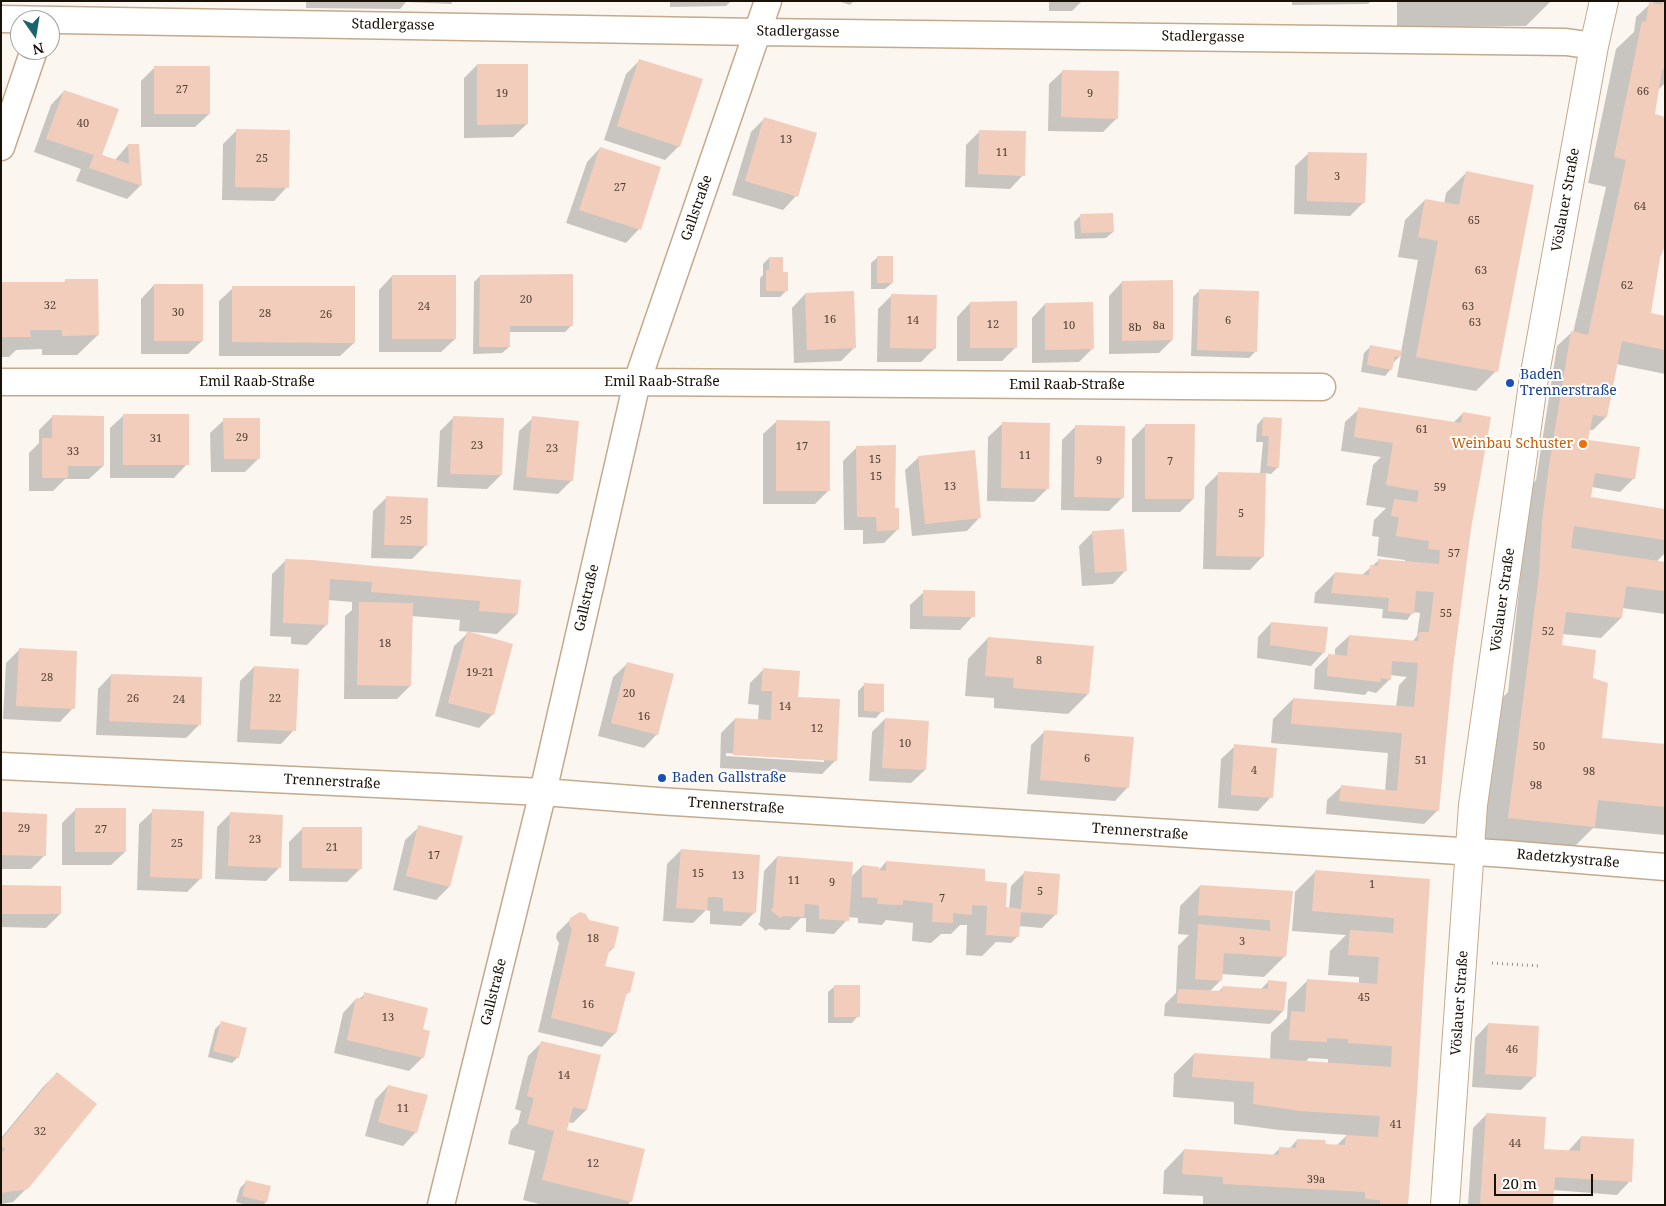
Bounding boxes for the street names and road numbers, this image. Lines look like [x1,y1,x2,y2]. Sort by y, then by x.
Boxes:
street label: Stadlergasse [351,16,435,34]
street label: Stadlergasse [756,23,840,41]
street label: Stadlergasse [1161,28,1245,46]
street label: Vöslauer Straße [1549,147,1583,253]
street label: Gallstraße [678,173,716,243]
street label: Emil Raab-Straße [199,374,315,390]
street label: Emil Raab-Straße [604,374,720,390]
street label: Emil Raab-Straße [1009,377,1125,393]
street label: Vöslauer Straße [1487,547,1519,653]
street label: Gallstraße [571,563,603,633]
street label: Trennerstraße [283,771,381,793]
street label: Trennerstraße [687,794,785,818]
street label: Trennerstraße [1091,820,1189,844]
street label: Radetzkystraße [1516,846,1620,872]
street label: Vöslauer Straße [1448,950,1472,1056]
street label: Gallstraße [478,957,510,1027]

